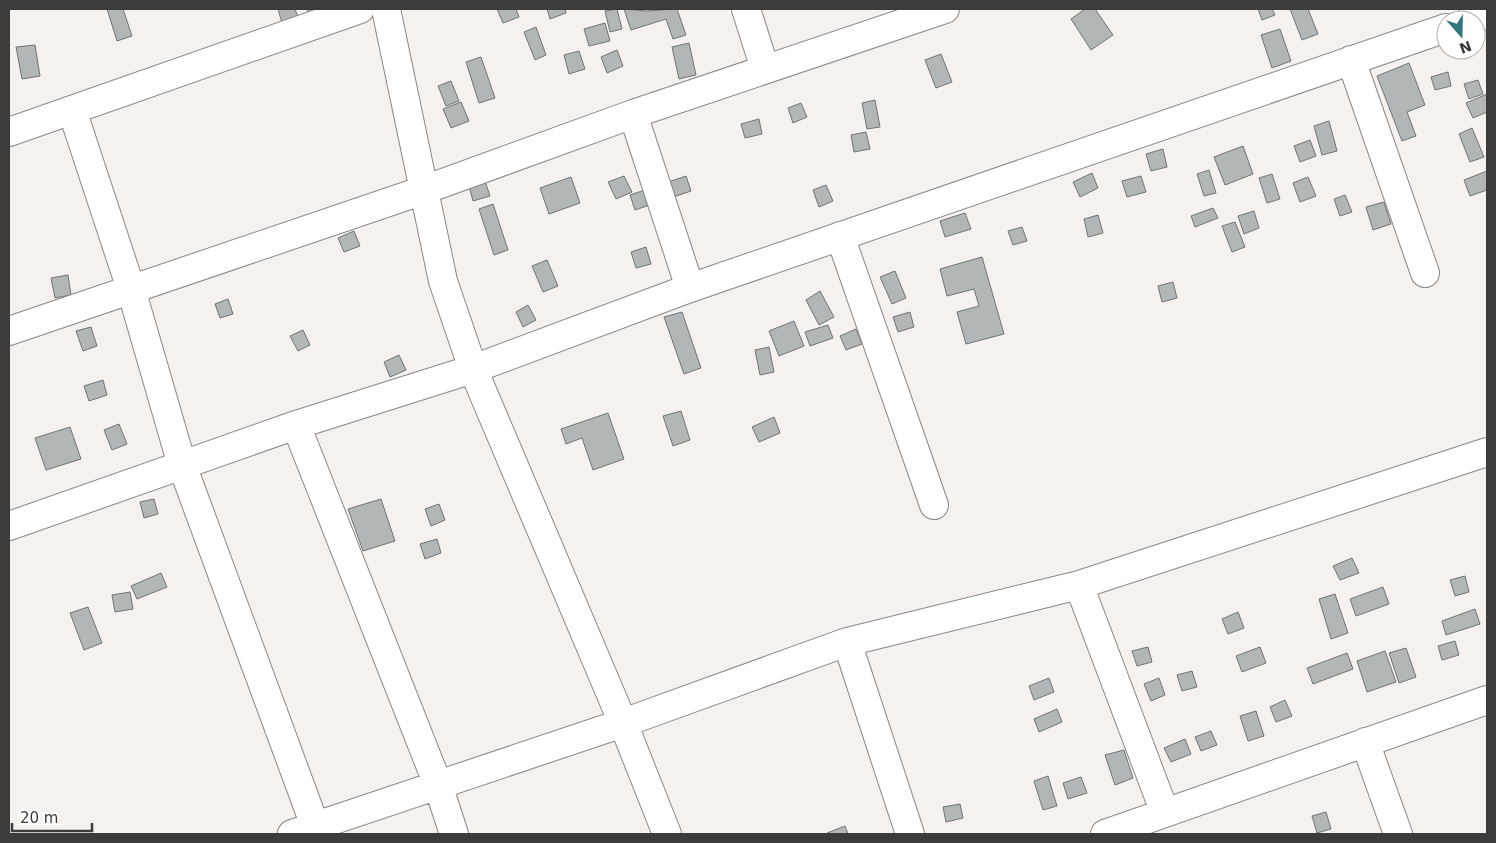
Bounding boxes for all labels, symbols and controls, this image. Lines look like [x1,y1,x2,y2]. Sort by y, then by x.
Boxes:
north arrow [1436,10,1486,60]
text: N [1457,38,1474,57]
scale bar [12,800,92,832]
text: 20 m [20,809,58,827]

